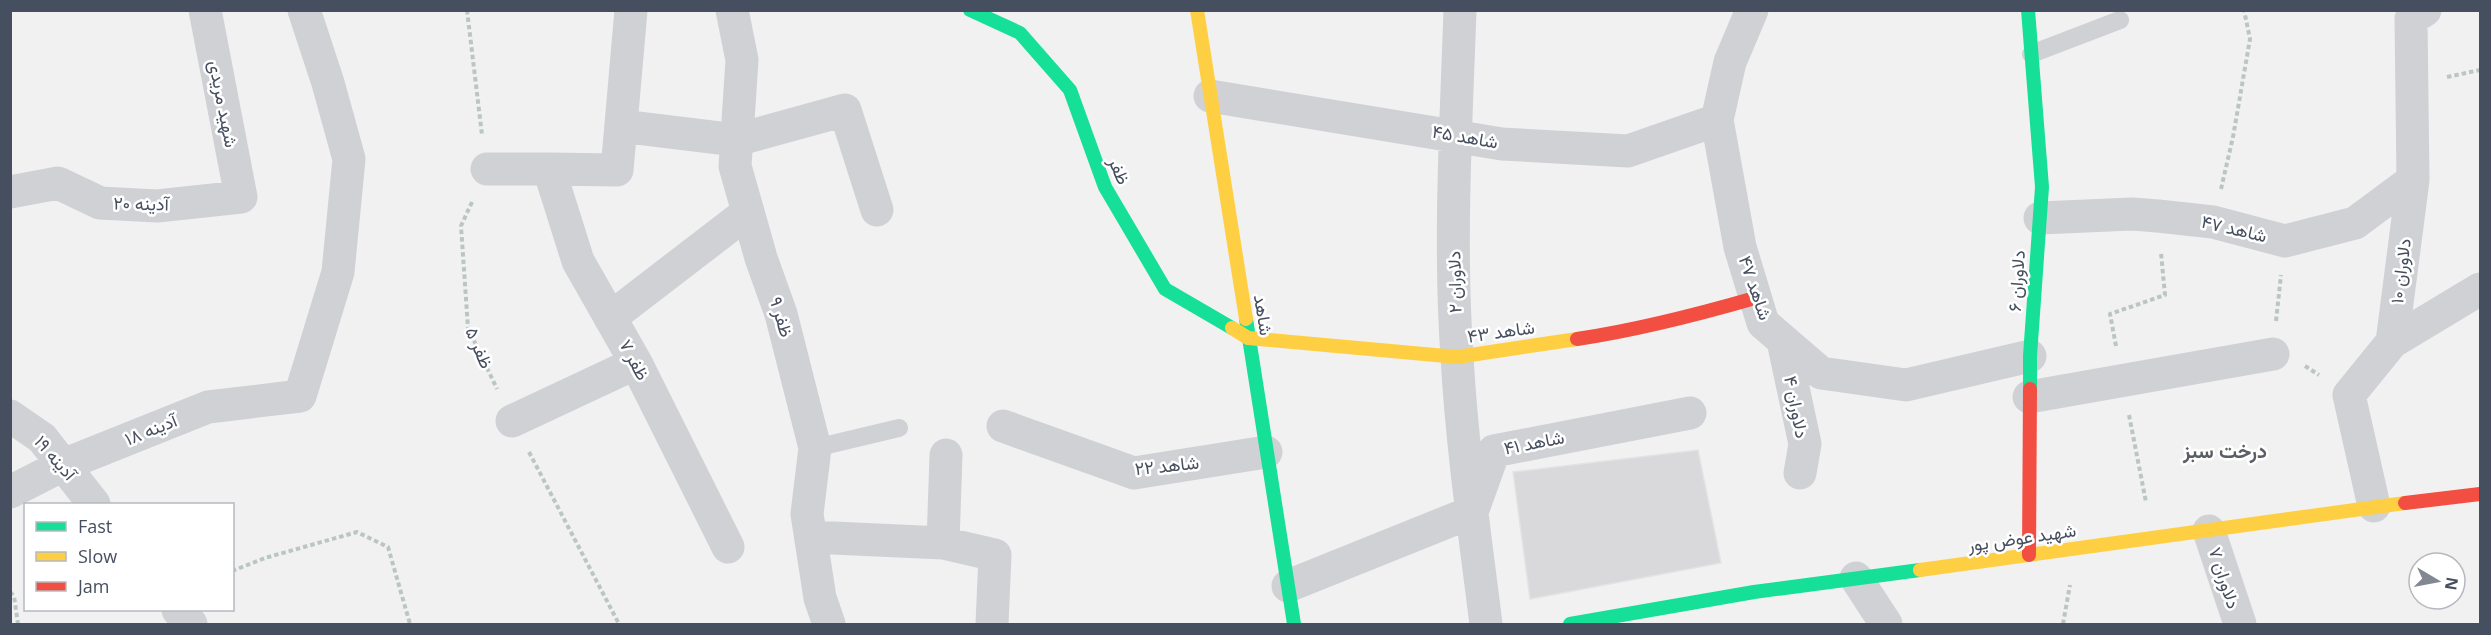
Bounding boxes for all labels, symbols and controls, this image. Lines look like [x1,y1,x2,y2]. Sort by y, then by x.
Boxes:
street label: شهید مریدی [204,58,244,149]
street label: شاهد ۴۵ [1430,118,1500,154]
street label: ظفر [1103,152,1136,188]
street label: آدینه ۲۰ [113,191,171,216]
street label: شاهد ۴۷ [2199,209,2269,247]
street label: دلاوران ۱۰ [2384,237,2416,305]
street label: دلاوران ۶ [2002,249,2030,312]
street label: دلاوران ۲ [1441,251,1467,313]
street label: شاهد ۴۷ [1734,252,1778,323]
street label: شاهد [1249,293,1279,337]
street label: ظفر ۹ [764,294,799,340]
street label: شاهد ۴۳ [1466,314,1536,348]
street label: ظفر ۵ [460,323,499,372]
street label: ظفر ۷ [614,335,656,384]
street label: دلاوران ۴ [1779,374,1815,440]
street label: آدینه ۱۸ [121,407,182,450]
street label: شاهد ۴۱ [1502,424,1566,460]
street label: آدینه ۱۹ [30,430,83,486]
district label: درخت سبز [2182,437,2267,464]
street label: شاهد ۲۲ [1134,450,1200,480]
legend [24,503,234,611]
text: Fast [78,514,112,538]
street label: شهید عوض پور [1965,518,2078,558]
text: Slow [78,544,117,568]
street label: دلاوران ۷ [2204,544,2246,612]
north arrow [2407,551,2467,611]
text: Jam [76,574,110,598]
text: N [2440,575,2464,592]

